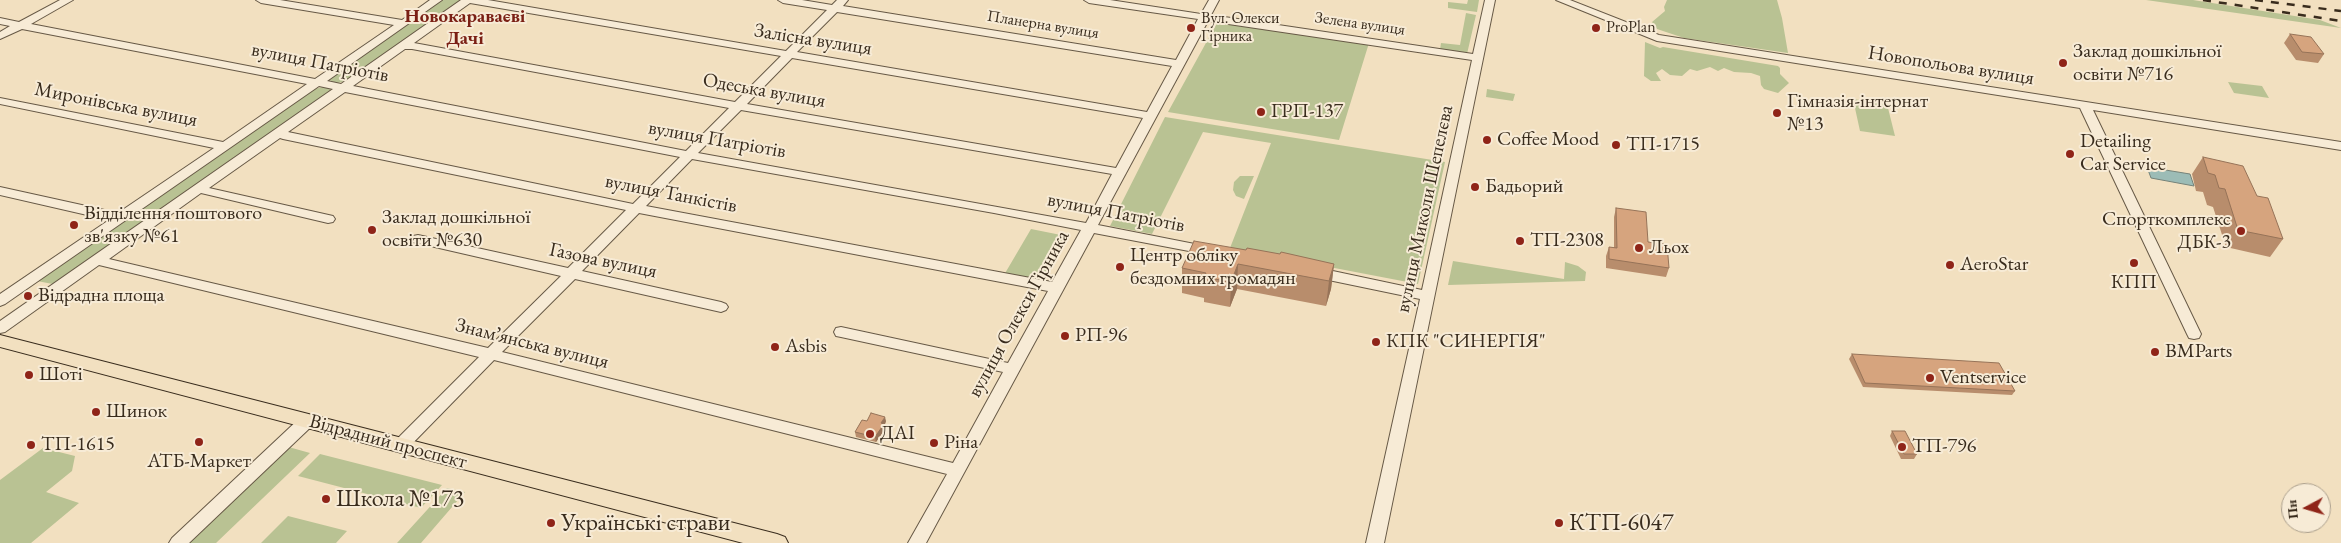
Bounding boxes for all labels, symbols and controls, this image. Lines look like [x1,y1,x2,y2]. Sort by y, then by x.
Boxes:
district label: Новокараваєві Дачі [405,6,525,50]
street label: Планерна вулиця [986,7,1100,43]
street label: Зелена вулиця [1314,8,1406,40]
place label: Вул. Олекси Гірника [1201,9,1279,47]
place label: ProPlan [1606,18,1656,38]
street label: Залісна вулиця [752,19,874,61]
marker: Вул. Олекси Гірника [1185,22,1197,34]
marker: ProPlan [1590,22,1602,34]
street label: вулиця Патріотів [249,38,391,88]
place label: Заклад дошкільної освіти №716 [2073,40,2221,87]
street label: Новопольова вулиця [1866,41,2036,91]
marker: Заклад дошкільної освіти №716 [2057,57,2069,69]
street label: Одеська вулиця [701,68,827,114]
street label: Миронівська вулиця [33,77,199,133]
place label: Гімназія-інтернат №13 [1787,90,1928,137]
place label: ГРП-137 [1271,100,1343,124]
street label: вулиця Миколи Шепелєва [1391,103,1459,315]
marker: ГРП-137 [1255,106,1267,118]
marker: Гімназія-інтернат №13 [1771,107,1783,119]
street label: вулиця Патріотів [646,116,788,164]
place label: Coffee Mood [1497,128,1599,152]
place label: Detailing Car Service [2080,130,2166,177]
place label: ТП-1715 [1626,133,1700,157]
marker: Coffee Mood [1481,134,1493,146]
marker: ТП-1715 [1610,139,1622,151]
marker: Detailing Car Service [2064,148,2076,160]
street label: вулиця Танкістів [603,169,739,219]
place label: Бадьорий [1485,175,1563,199]
marker: Бадьорий [1469,181,1481,193]
street label: вулиця Патріотів [1045,188,1187,238]
place label: Відділення поштового зв'язку №61 [84,202,262,249]
place label: Заклад дошкільної освіти №630 [382,206,530,253]
place label: Спорткомплекс ДБК-3 [2102,208,2231,255]
marker: Відділення поштового зв'язку №61 [68,219,80,231]
marker: Заклад дошкільної освіти №630 [366,224,378,236]
marker: Спорткомплекс ДБК-3 [2235,225,2247,237]
street label: вулиця Олекси Гірника [963,226,1075,402]
place label: ТП-2308 [1530,229,1604,253]
marker: ТП-2308 [1514,235,1526,247]
place label: Льох [1649,236,1689,260]
street label: Газова вулиця [547,238,659,284]
marker: Льох [1633,242,1645,254]
place label: Центр обліку бездомних громадян [1130,244,1296,291]
place label: AeroStar [1960,253,2028,277]
marker: КПП [2128,257,2140,269]
marker: AeroStar [1944,259,1956,271]
marker: Центр обліку бездомних громадян [1114,261,1126,273]
place label: КПП [2111,271,2157,295]
place label: Відрадна площа [38,284,165,308]
marker: Відрадна площа [22,290,34,302]
street label: Знамʼянська вулиця [453,313,611,375]
place label: РП-96 [1075,324,1127,348]
marker: РП-96 [1059,330,1071,342]
place label: КПК "СИНЕРГІЯ" [1386,330,1546,354]
place label: Asbis [785,335,827,359]
marker: КПК "СИНЕРГІЯ" [1370,336,1382,348]
place label: BMParts [2165,340,2232,364]
marker: Asbis [769,341,781,353]
marker: BMParts [2149,346,2161,358]
place label: Шоті [39,363,83,387]
place label: Ventservice [1940,366,2026,390]
marker: Шоті [23,369,35,381]
marker: Ventservice [1924,372,1936,384]
place label: Шинок [106,400,167,424]
marker: Шинок [90,406,102,418]
street label: Відрадний проспект [307,409,469,475]
place label: ДАІ [880,422,915,446]
marker: ДАІ [864,428,876,440]
place label: Ріна [944,431,978,455]
place label: ТП-1615 [41,433,115,457]
place label: ТП-796 [1912,435,1976,459]
marker: АТБ-Маркет [193,436,205,448]
marker: Ріна [928,437,940,449]
marker: ТП-1615 [25,439,37,451]
marker: ТП-796 [1896,441,1908,453]
place label: АТБ-Маркет [147,450,251,474]
north arrow [2281,483,2331,533]
place label: Школа №173 [336,485,464,513]
marker: Школа №173 [320,493,332,505]
text: Пн [2282,499,2302,520]
place label: Українські страви [561,509,730,537]
place label: КТП-6047 [1569,509,1673,537]
marker: Українські страви [545,517,557,529]
marker: КТП-6047 [1553,517,1565,529]

